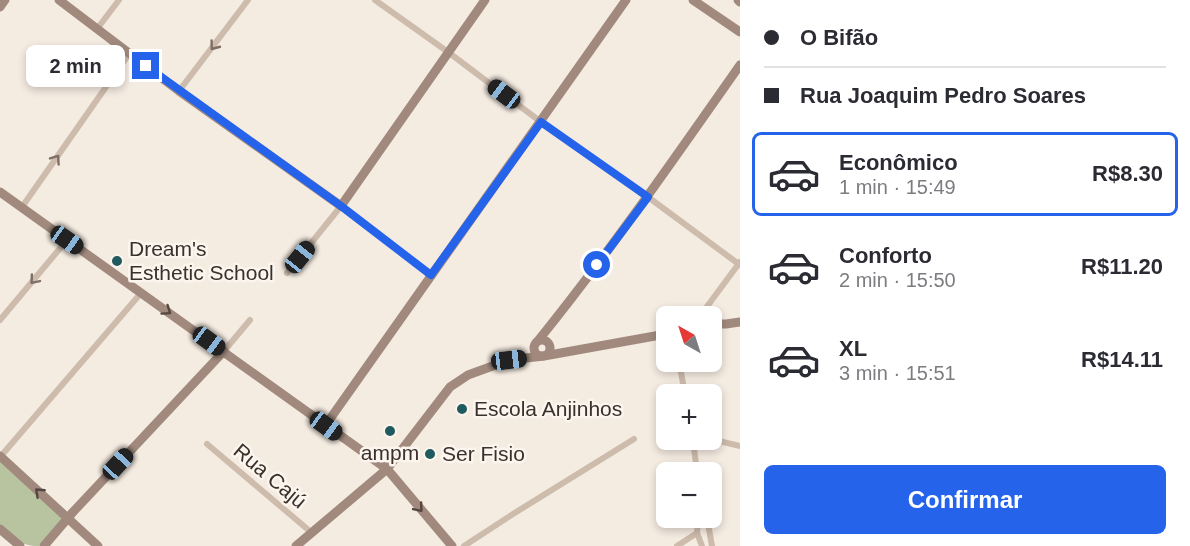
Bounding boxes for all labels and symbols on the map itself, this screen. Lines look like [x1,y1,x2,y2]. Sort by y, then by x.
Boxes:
one-way arrow [210,39,221,50]
callout: 2 min [26,45,125,87]
route end [132,52,159,79]
car [484,76,524,112]
one-way arrow [49,155,60,166]
car [47,222,87,258]
place label: Dream's Esthetic School [129,237,274,284]
car [282,237,318,277]
route start [583,251,610,278]
marker: Dream's Esthetic School [110,254,124,268]
one-way arrow [30,273,41,284]
one-way arrow [161,304,172,315]
north arrow [656,306,722,372]
car [189,323,229,359]
car [490,349,528,371]
place label: Escola Anjinhos [474,397,622,420]
marker: Escola Anjinhos [455,402,469,416]
car [306,408,346,444]
marker: ampm [383,424,397,438]
street label: Rua Cajú [229,439,311,513]
place label: ampm [361,441,419,464]
place label: Ser Fisio [442,442,525,465]
car [99,445,137,483]
marker: Ser Fisio [423,447,437,461]
one-way arrow [36,489,47,500]
one-way arrow [412,501,423,512]

